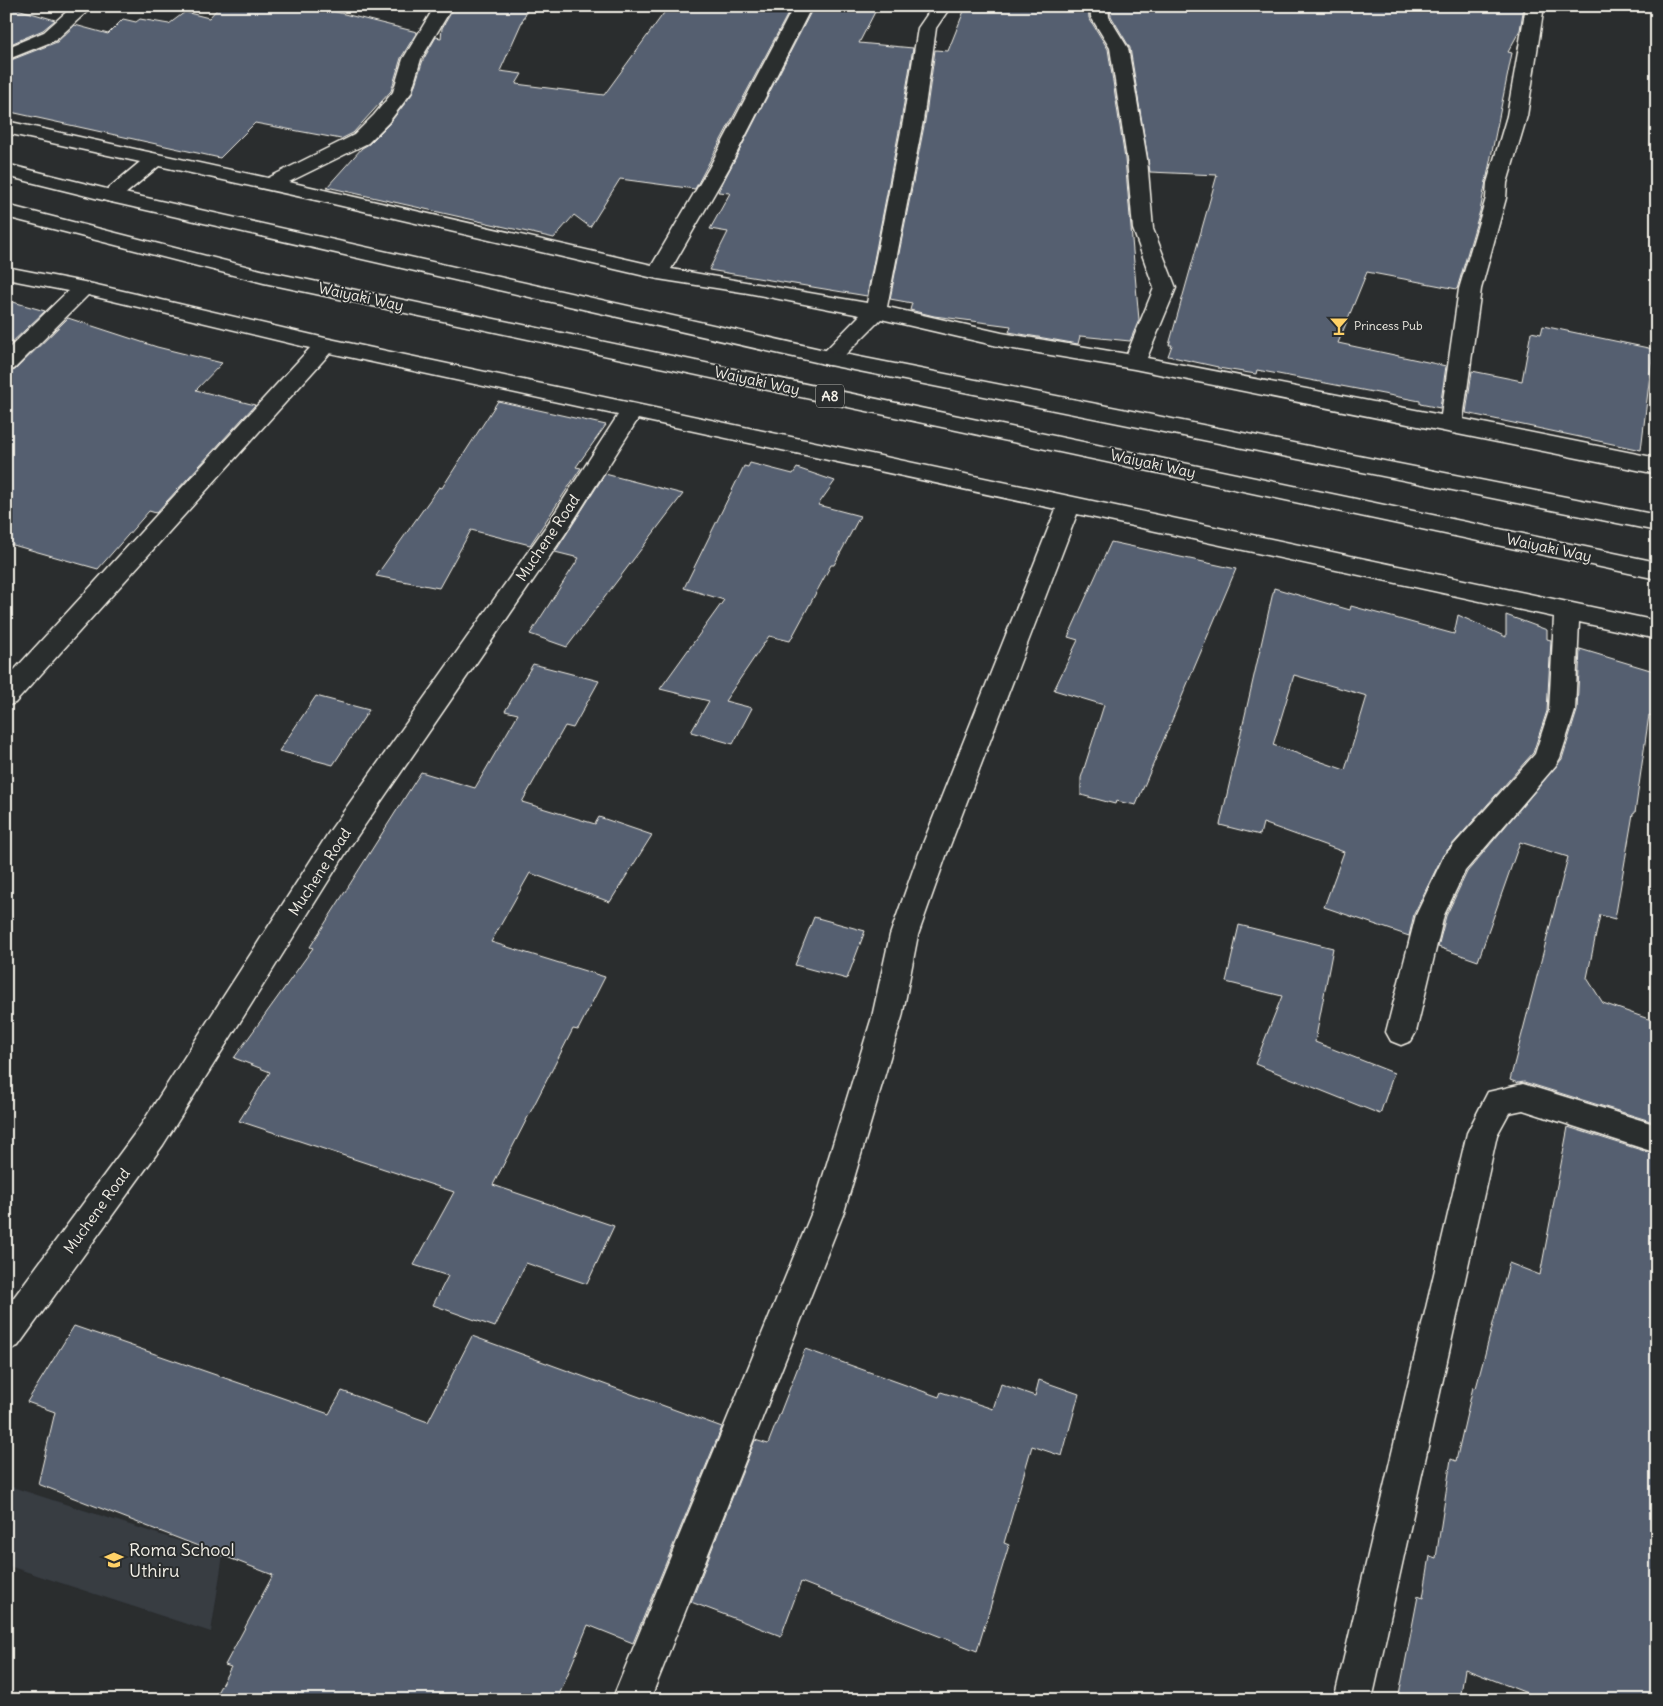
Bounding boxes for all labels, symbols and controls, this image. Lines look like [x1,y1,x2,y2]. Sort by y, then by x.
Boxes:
street label: Waiyaki Way [317,278,406,315]
bar icon: Princess Pub [1328,315,1350,337]
place label: Princess Pub [1354,318,1423,333]
street label: Waiyaki Way [713,362,802,399]
road number: A8 [816,384,844,408]
street label: Waiyaki Way [1109,445,1198,482]
street label: Muchene Road [512,491,584,585]
street label: Waiyaki Way [1505,529,1594,566]
street label: Muchene Road [284,824,355,919]
street label: Muchene Road [59,1164,134,1257]
place label: Roma School Uthiru [129,1538,235,1582]
school or university icon: Roma School Uthiru [103,1549,125,1571]

